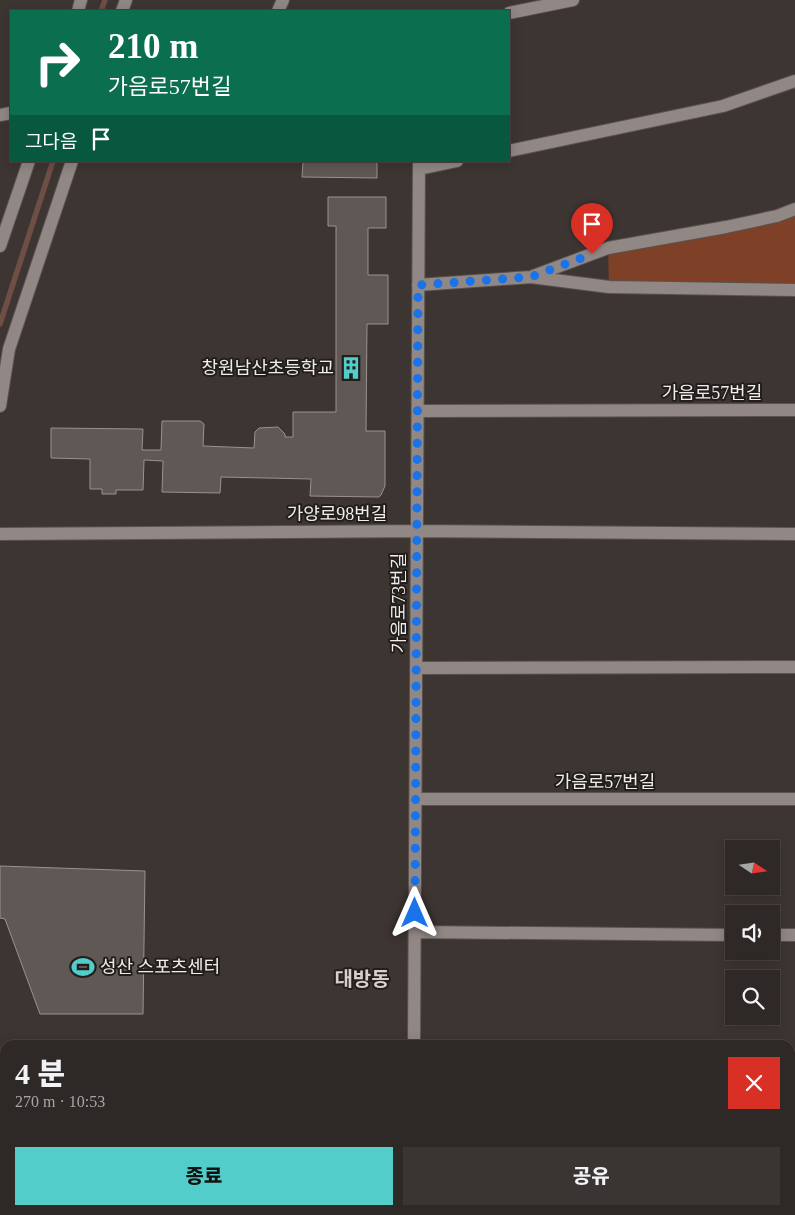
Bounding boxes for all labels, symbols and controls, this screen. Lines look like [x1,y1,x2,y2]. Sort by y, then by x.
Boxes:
text: 210 m [108,27,198,66]
icon: right [25,30,90,95]
text: 가음로57번길 [108,74,231,99]
icon: arrive [87,125,115,153]
text: 그다음 [25,131,77,152]
pin [571,203,613,254]
icon: arrive [578,210,606,238]
building icon: 창원남산초등학교 [338,355,364,381]
place label: 창원남산초등학교 [202,358,334,378]
street label: 가음로57번길 [662,383,762,403]
street label: 가양로98번길 [287,504,387,524]
street label: 가음로73번길 [389,553,409,653]
street label: 가음로57번길 [555,772,655,792]
north arrow [725,840,780,895]
map controls [725,840,780,1025]
position arrow [388,886,440,938]
button: sound [725,905,780,960]
sports icon: 성산 스포츠센터 [70,954,96,980]
place label: 성산 스포츠센터 [100,957,220,977]
district label: 대방동 [334,968,390,990]
button: search [725,970,780,1025]
text: 4 분 [15,1057,65,1090]
button: close [728,1057,780,1109]
text: 270 m · 10:53 [15,1093,105,1110]
button: 종료 [15,1147,393,1205]
button: 공유 [403,1147,780,1205]

